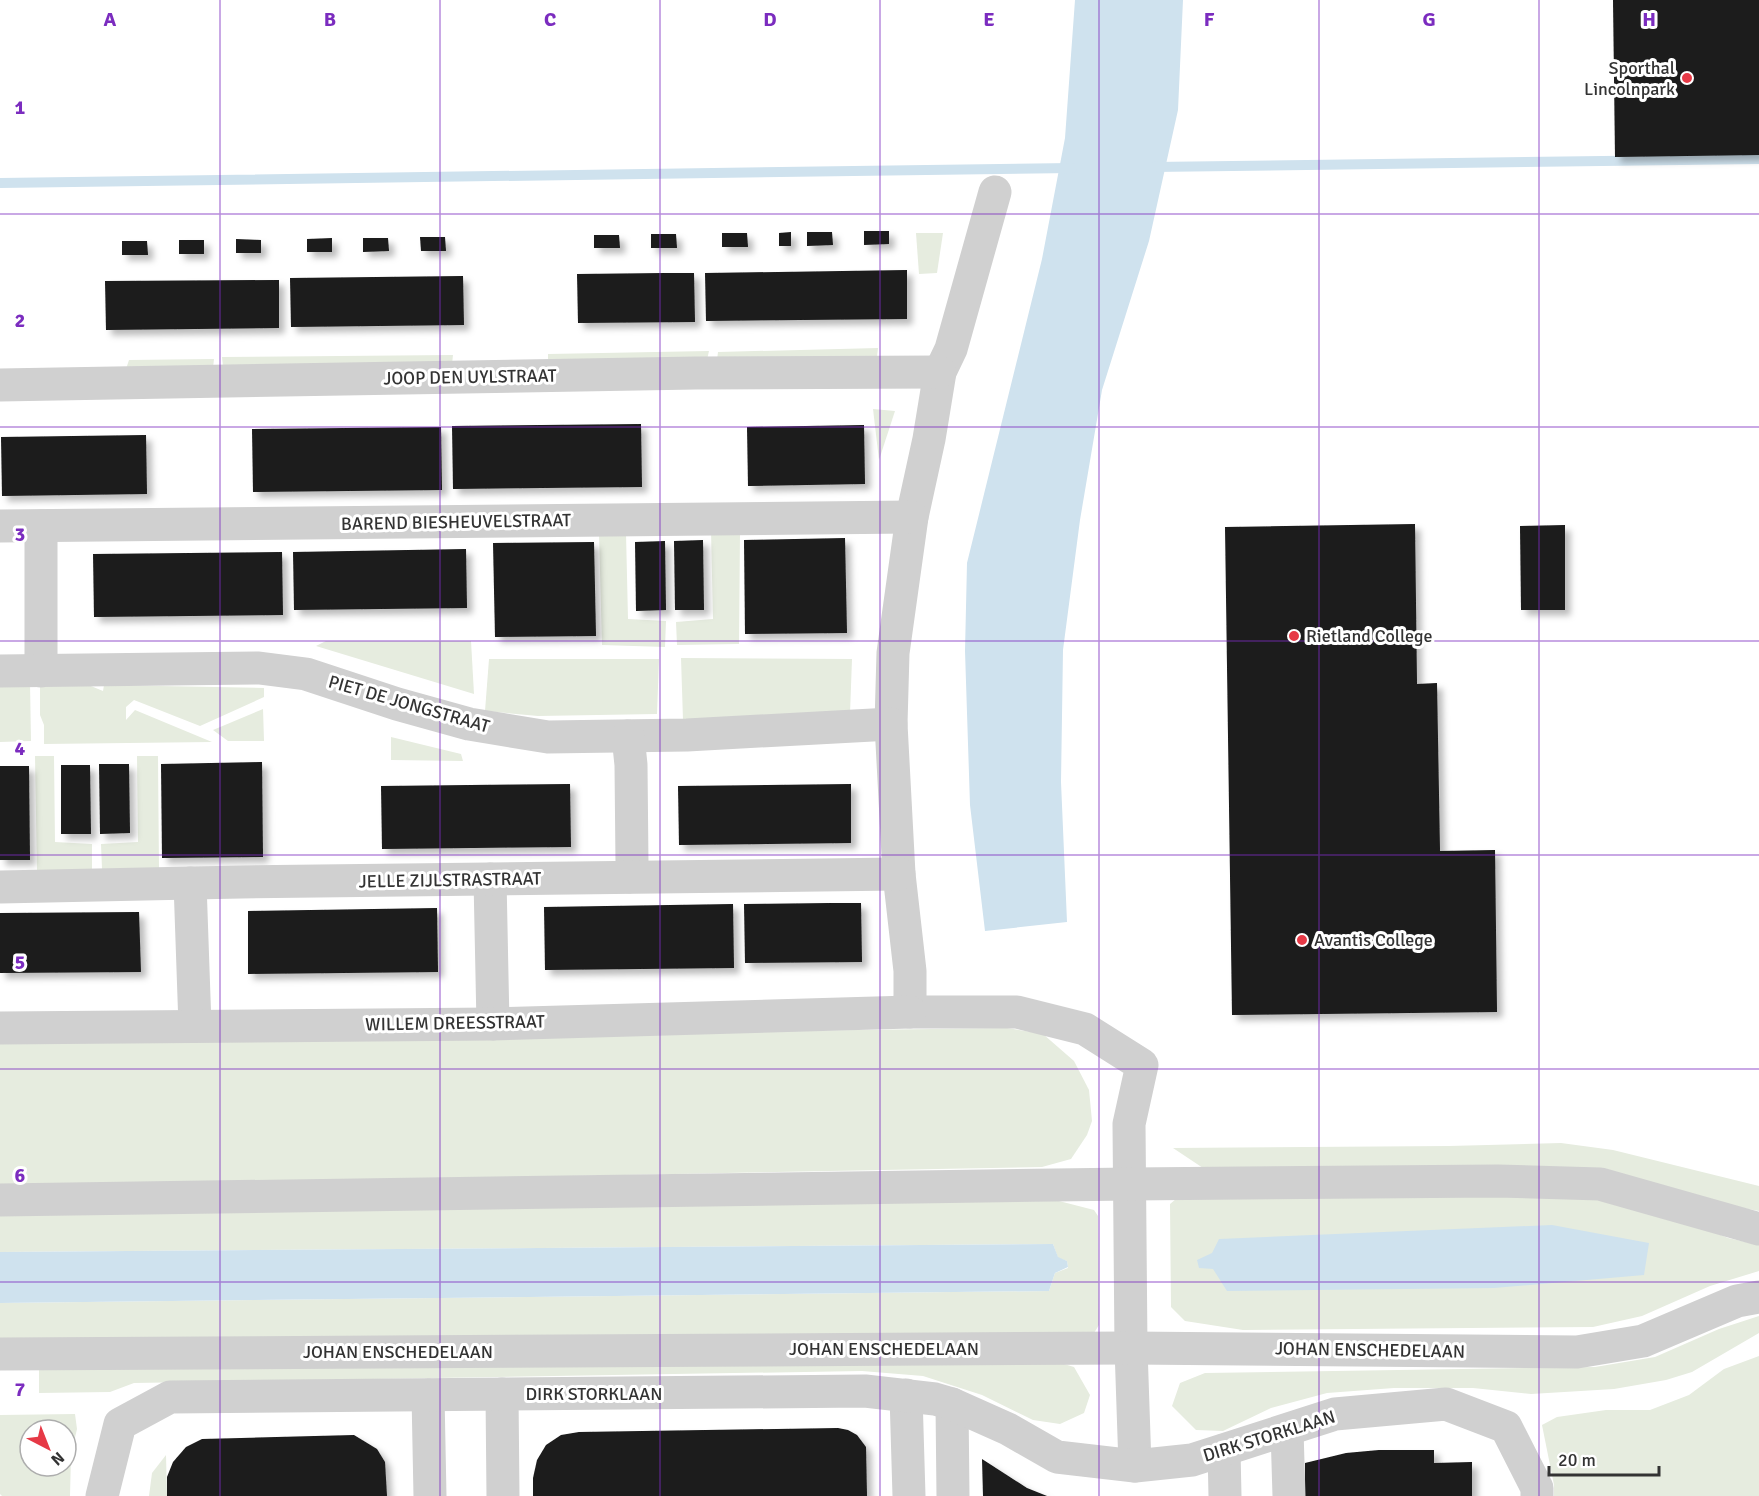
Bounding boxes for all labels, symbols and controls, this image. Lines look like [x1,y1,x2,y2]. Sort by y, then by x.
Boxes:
text: A [104,7,117,32]
text: B [324,7,336,32]
text: C [544,7,556,32]
text: D [763,7,777,32]
text: E [983,7,995,32]
text: F [1204,7,1215,32]
text: G [1422,7,1436,32]
text: H [1642,7,1656,32]
place label: Sporthal Lincolnpark [1584,57,1675,100]
marker: Sporthal Lincolnpark [1680,71,1694,85]
text: 1 [15,95,26,120]
text: 2 [15,308,25,333]
street label: JOOP DEN UYLSTRAAT [383,364,557,390]
street label: BAREND BIESHEUVELSTRAAT [341,509,571,535]
text: 3 [15,522,25,547]
place label: Rietland College [1306,625,1433,647]
marker: Rietland College [1287,629,1301,643]
street label: PIET DE JONGSTRAAT [326,670,492,738]
text: 4 [15,736,26,761]
street label: JELLE ZIJLSTRASTRAAT [358,867,542,893]
place label: Avantis College [1314,929,1433,951]
marker: Avantis College [1295,933,1309,947]
text: 5 [15,950,25,975]
street label: WILLEM DREESSTRAAT [365,1010,545,1036]
text: 6 [15,1163,26,1188]
street label: JOHAN ENSCHEDELAAN [1275,1337,1465,1363]
street label: JOHAN ENSCHEDELAAN [789,1338,979,1360]
street label: JOHAN ENSCHEDELAAN [303,1341,493,1363]
text: 7 [15,1377,26,1402]
street label: DIRK STORKLAAN [525,1383,663,1405]
street label: DIRK STORKLAAN [1200,1405,1338,1467]
north arrow [18,1418,78,1478]
scale bar [1549,1439,1658,1477]
text: N [47,1447,68,1470]
text: 20 m [1558,1449,1596,1471]

